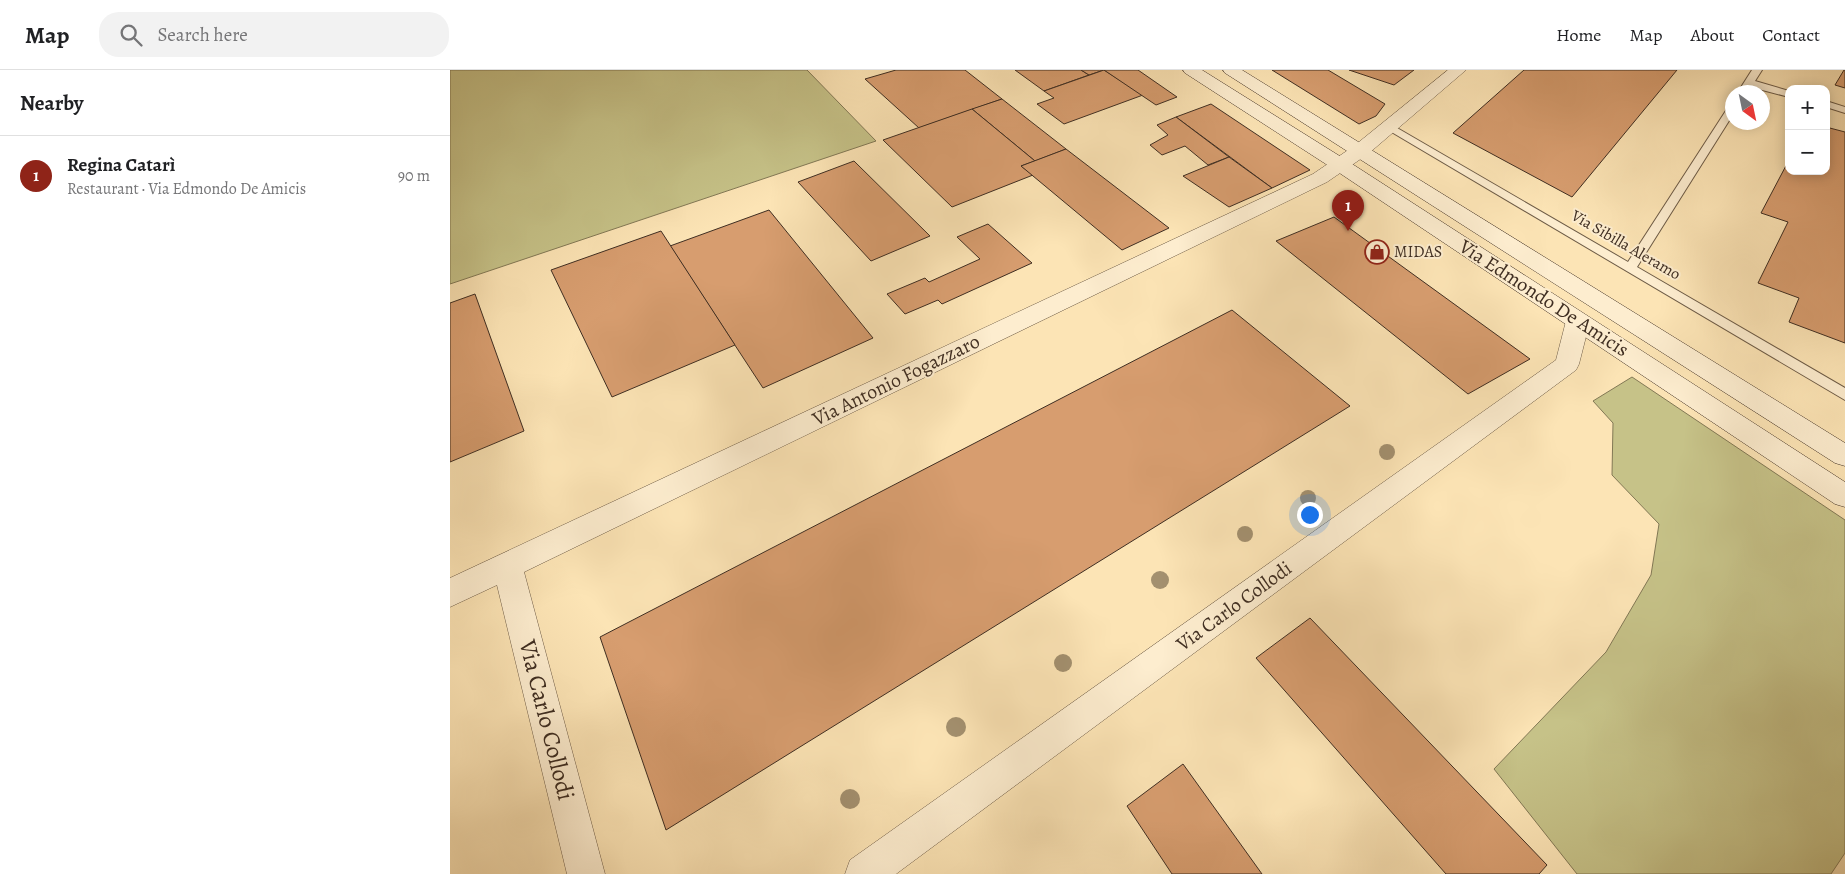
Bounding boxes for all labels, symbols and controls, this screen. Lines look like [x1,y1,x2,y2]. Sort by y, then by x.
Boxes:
search box [99,12,449,57]
text: Map [25,19,69,51]
icon: search [117,21,145,49]
text: Search here [157,22,248,48]
text: Home [1556,23,1601,47]
text: Map [1629,23,1662,47]
text: About [1690,23,1734,47]
text: Contact [1762,23,1820,47]
north arrow [1725,85,1770,130]
map controls [1785,85,1830,175]
button: + [1785,85,1830,130]
text: Nearby [20,89,83,117]
button: − [1785,130,1830,175]
text: Regina Catarì [67,152,175,178]
text: 1 [33,165,39,187]
text: 90 m [398,165,430,187]
text: Restaurant · Via Edmondo De Amicis [67,178,306,200]
pin: 1 [1332,190,1364,231]
street label: Via Sibilla Aleramo [1566,204,1685,285]
street label: Via Edmondo De Amicis [1453,232,1634,363]
shop icon: MIDAS [1364,239,1390,265]
place label: MIDAS [1394,241,1442,263]
street label: Via Antonio Fogazzaro [807,328,984,433]
your location [1297,502,1323,528]
street label: Via Carlo Collodi [1170,555,1297,658]
street label: Via Carlo Collodi [511,636,582,804]

